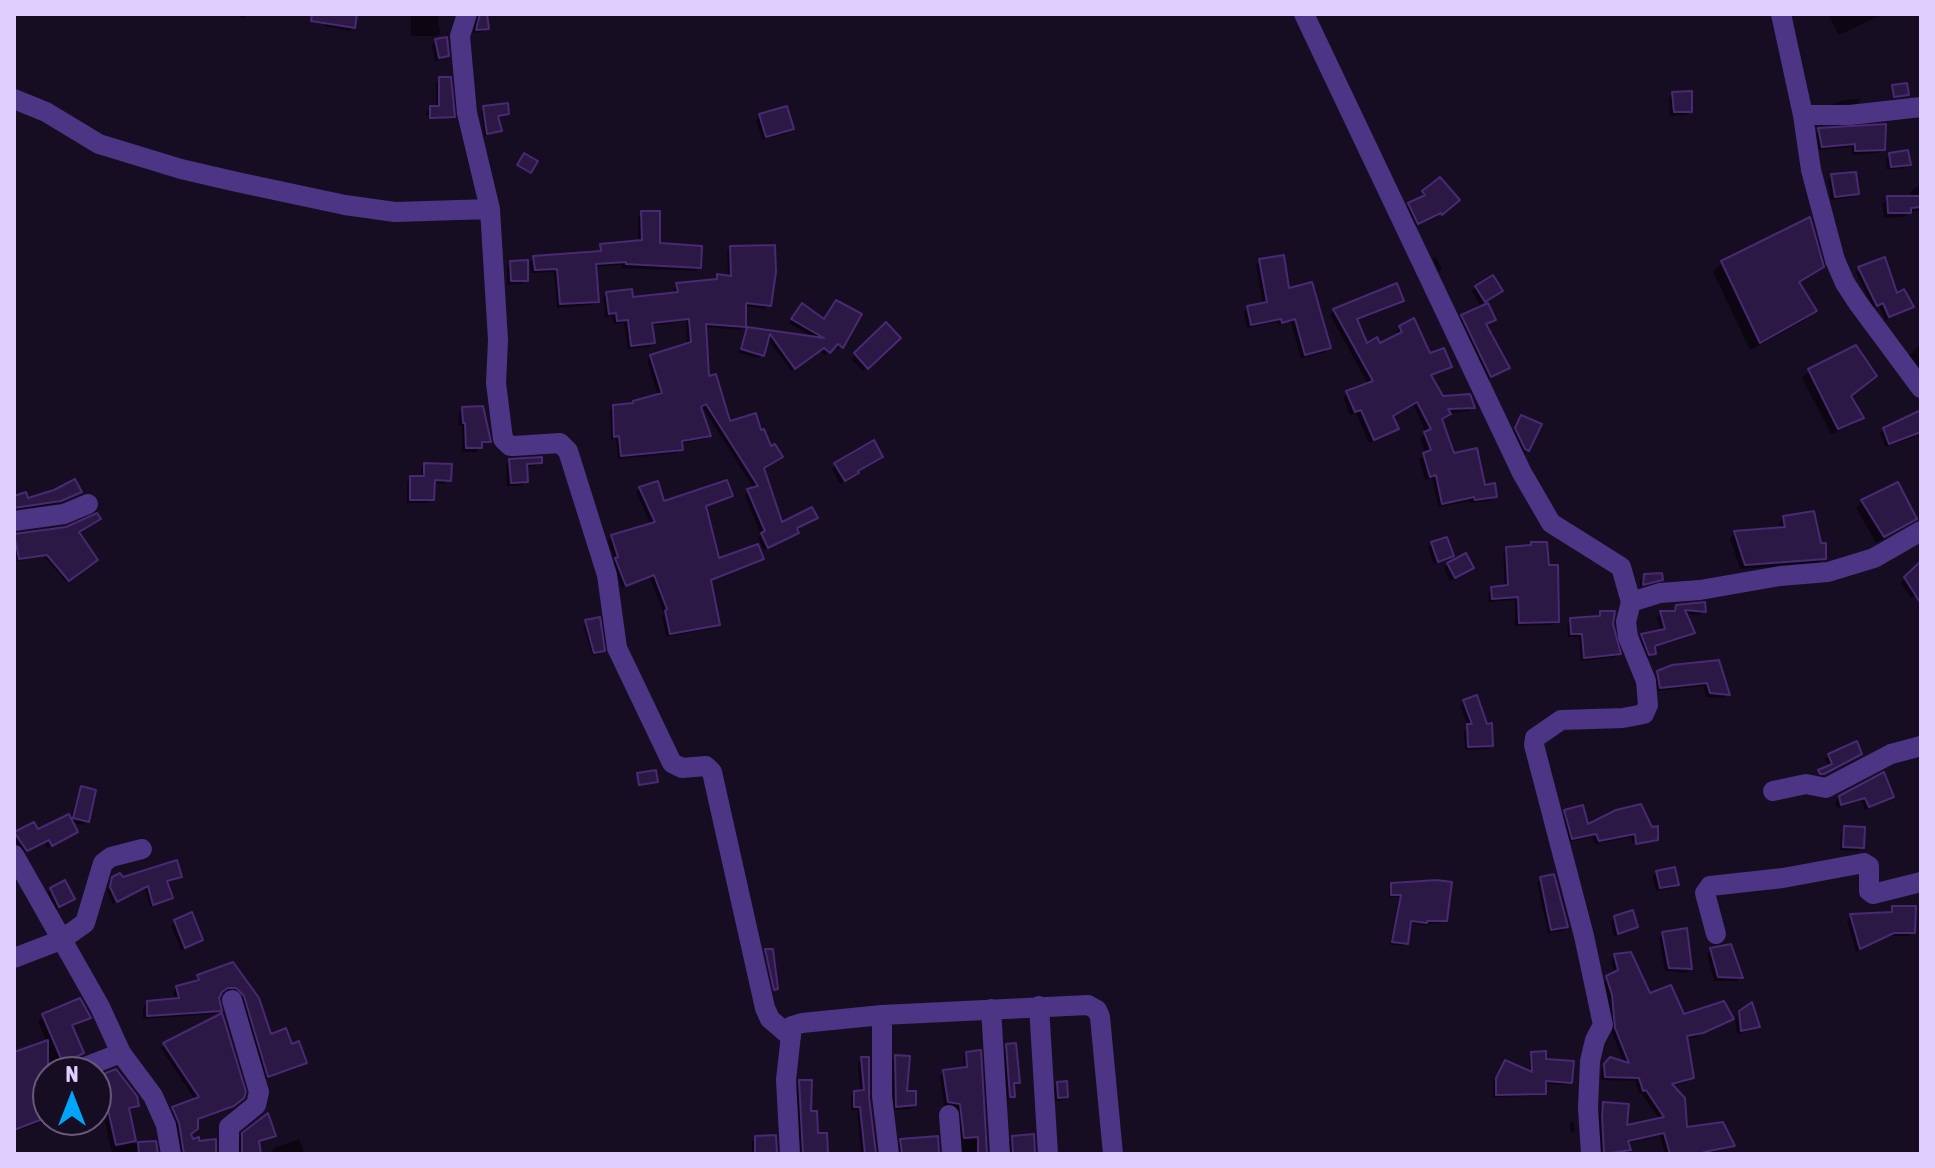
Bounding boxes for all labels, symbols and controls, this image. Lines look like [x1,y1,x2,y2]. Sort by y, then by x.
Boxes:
north arrow [32,1056,112,1136]
text: N [66,1061,78,1087]

